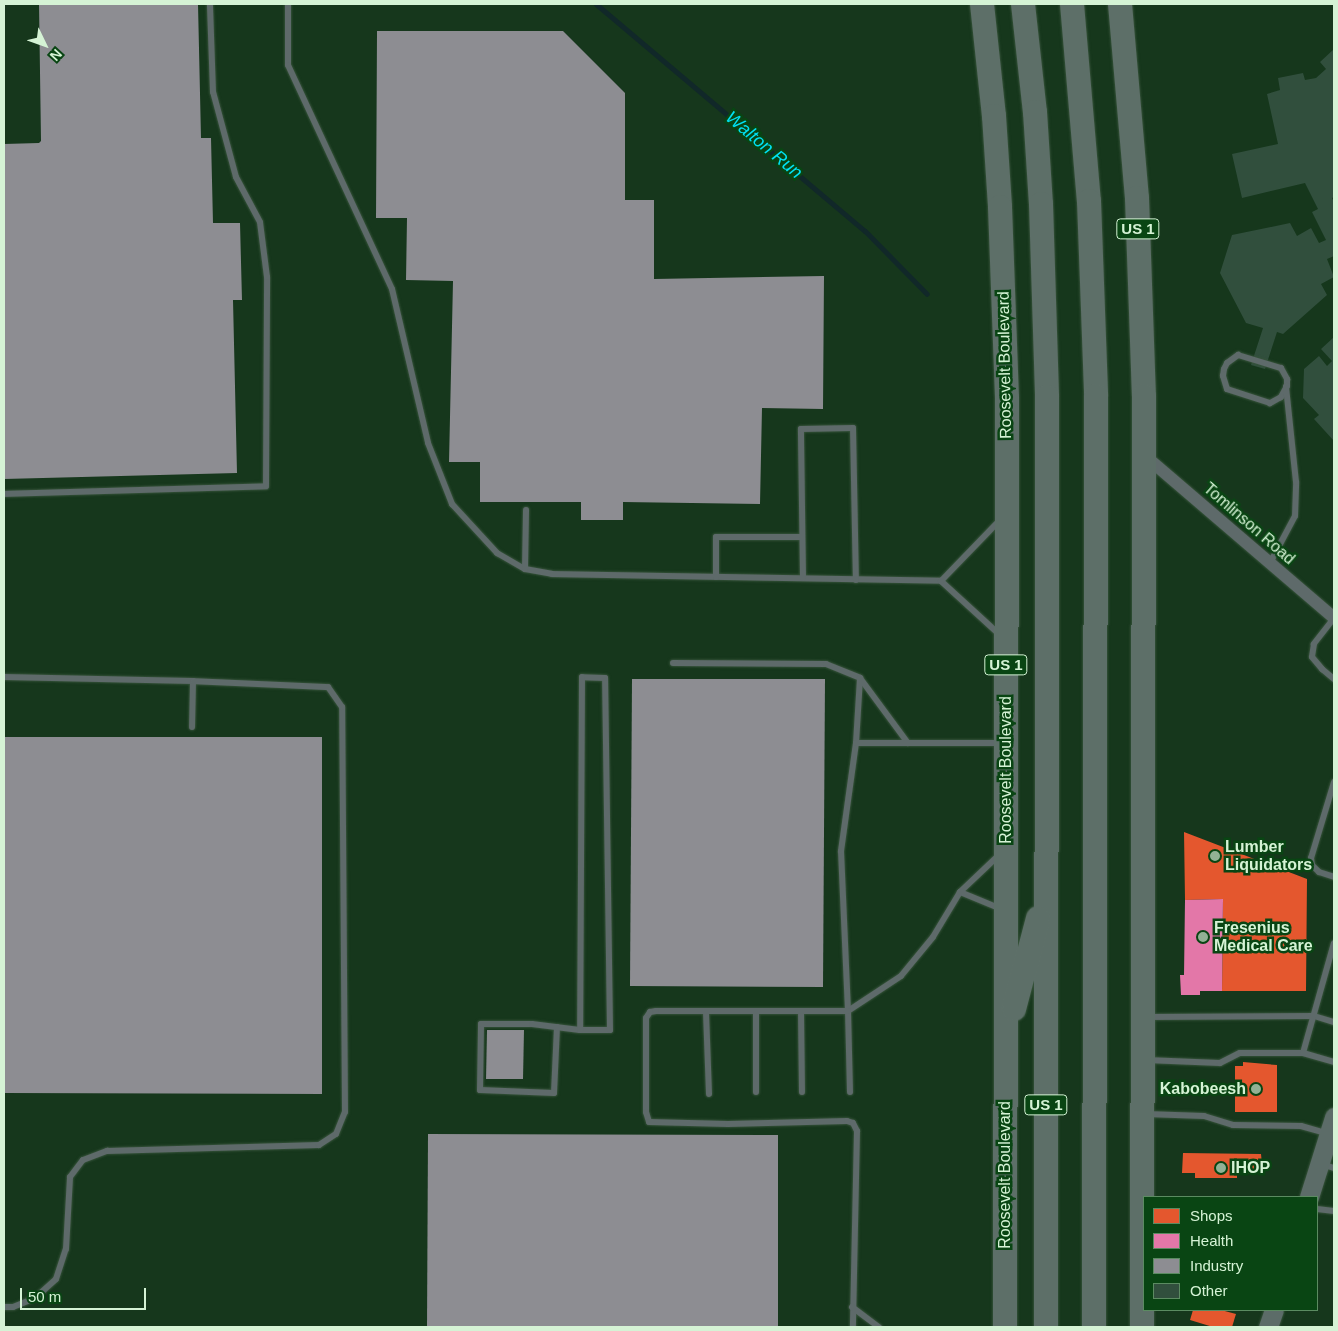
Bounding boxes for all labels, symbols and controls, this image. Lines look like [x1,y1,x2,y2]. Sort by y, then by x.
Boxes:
north arrow [20,20,70,70]
text: N [47,46,65,64]
water label: Walton Run [721,107,807,183]
road number: US 1 [1116,216,1160,242]
street label: Roosevelt Boulevard [994,291,1016,439]
street label: Tomlinson Road [1199,479,1299,569]
road number: US 1 [984,652,1028,678]
street label: Roosevelt Boulevard [996,696,1016,844]
place label: Lumber Liquidators [1225,837,1312,875]
marker: Lumber Liquidators [1209,850,1221,862]
place label: Fresenius Medical Care [1214,918,1313,956]
marker: Fresenius Medical Care [1196,930,1210,944]
place label: Kabobeesh [1160,1079,1246,1099]
marker: Kabobeesh [1250,1083,1262,1095]
road number: US 1 [1024,1092,1068,1118]
street label: Roosevelt Boulevard [995,1101,1015,1249]
place label: IHOP [1231,1158,1270,1178]
marker: IHOP [1215,1162,1227,1174]
legend [1143,1196,1318,1311]
text: Shops [1190,1207,1233,1224]
text: Health [1190,1232,1233,1249]
text: Industry [1190,1257,1243,1274]
scale bar [22,1278,149,1310]
text: Other [1190,1282,1228,1299]
text: 50 m [28,1288,61,1305]

